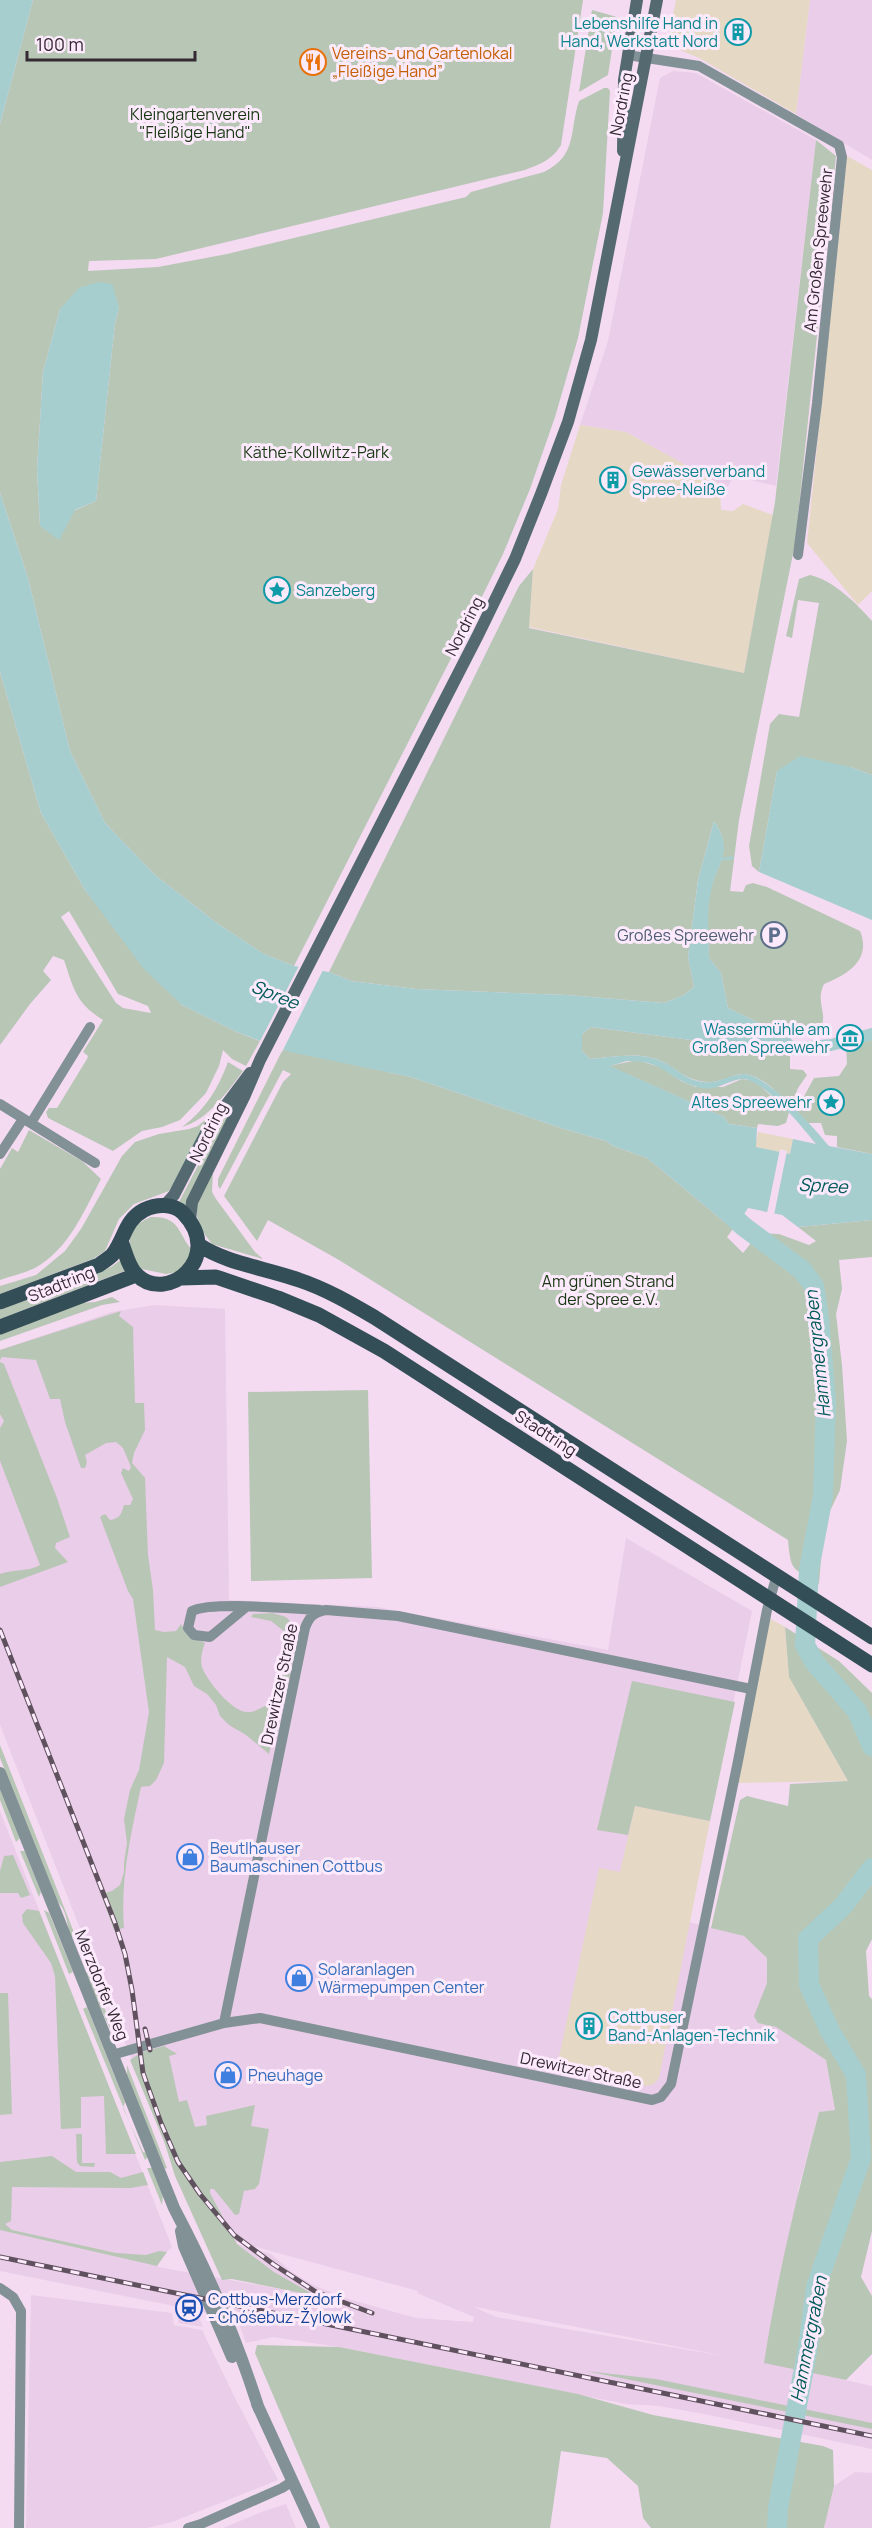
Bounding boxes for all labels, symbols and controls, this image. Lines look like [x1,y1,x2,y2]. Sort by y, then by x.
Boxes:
place label: Lebenshilfe Hand in Hand, Werkstatt Nord [561,12,718,52]
building icon: Lebenshilfe Hand in Hand, Werkstatt Nord [723,17,753,47]
scale bar [27,24,195,62]
text: 100 m [36,32,84,56]
place label: Vereins- und Gartenlokal „Fleißige Hand” [332,42,513,82]
restaurant icon: Vereins- und Gartenlokal „Fleißige Hand” [298,47,328,77]
street label: Nordring [604,70,638,138]
park label: Kleingartenverein "Fleißige Hand" [130,103,260,143]
street label: Am Großen Spreewehr [798,167,838,333]
park label: Käthe-Kollwitz-Park [243,441,390,463]
place label: Gewässerverband Spree-Neiße [632,460,765,500]
building icon: Gewässerverband Spree-Neiße [598,465,628,495]
place icon: Sanzeberg [262,575,292,605]
place label: Sanzeberg [296,579,375,601]
street label: Nordring [440,593,488,659]
parking icon: Großes Spreewehr [759,920,789,950]
place label: Großes Spreewehr [617,924,754,946]
water label: Spree [248,974,304,1015]
place label: Wassermühle am Großen Spreewehr [692,1018,830,1058]
museum icon: Wassermühle am Großen Spreewehr [835,1023,865,1053]
place icon: Altes Spreewehr [816,1087,846,1117]
place label: Altes Spreewehr [691,1091,812,1113]
street label: Nordring [184,1098,232,1166]
water label: Spree [798,1172,850,1198]
street label: Stadtring [25,1261,97,1307]
park label: Am grünen Strand der Spree e.V. [542,1270,674,1310]
water label: Hammergraben [798,1288,836,1419]
street label: Stadtring [511,1405,581,1461]
street label: Drewitzer Straße [255,1621,303,1747]
place label: Beutlhauser Baumaschinen Cottbus [210,1837,383,1877]
shop icon: Beutlhauser Baumaschinen Cottbus [175,1842,205,1872]
street label: Merzdorfer Weg [70,1926,134,2044]
place label: Solaranlagen Wärmepumpen Center [318,1958,485,1998]
shop icon: Solaranlagen Wärmepumpen Center [284,1963,314,1993]
place label: Cottbuser Band-Anlagen-Technik [608,2006,776,2046]
building icon: Cottbuser Band-Anlagen-Technik [574,2011,604,2041]
street label: Drewitzer Straße [518,2046,644,2094]
shop icon: Pneuhage [213,2060,243,2090]
place label: Pneuhage [248,2064,323,2086]
water label: Hammergraben [784,2273,832,2404]
place label: Cottbus-Merzdorf - Chóśebuz-Žylowk [208,2288,353,2328]
station icon: Cottbus-Merzdorf - Chóśebuz-Žylowk [174,2293,204,2323]

